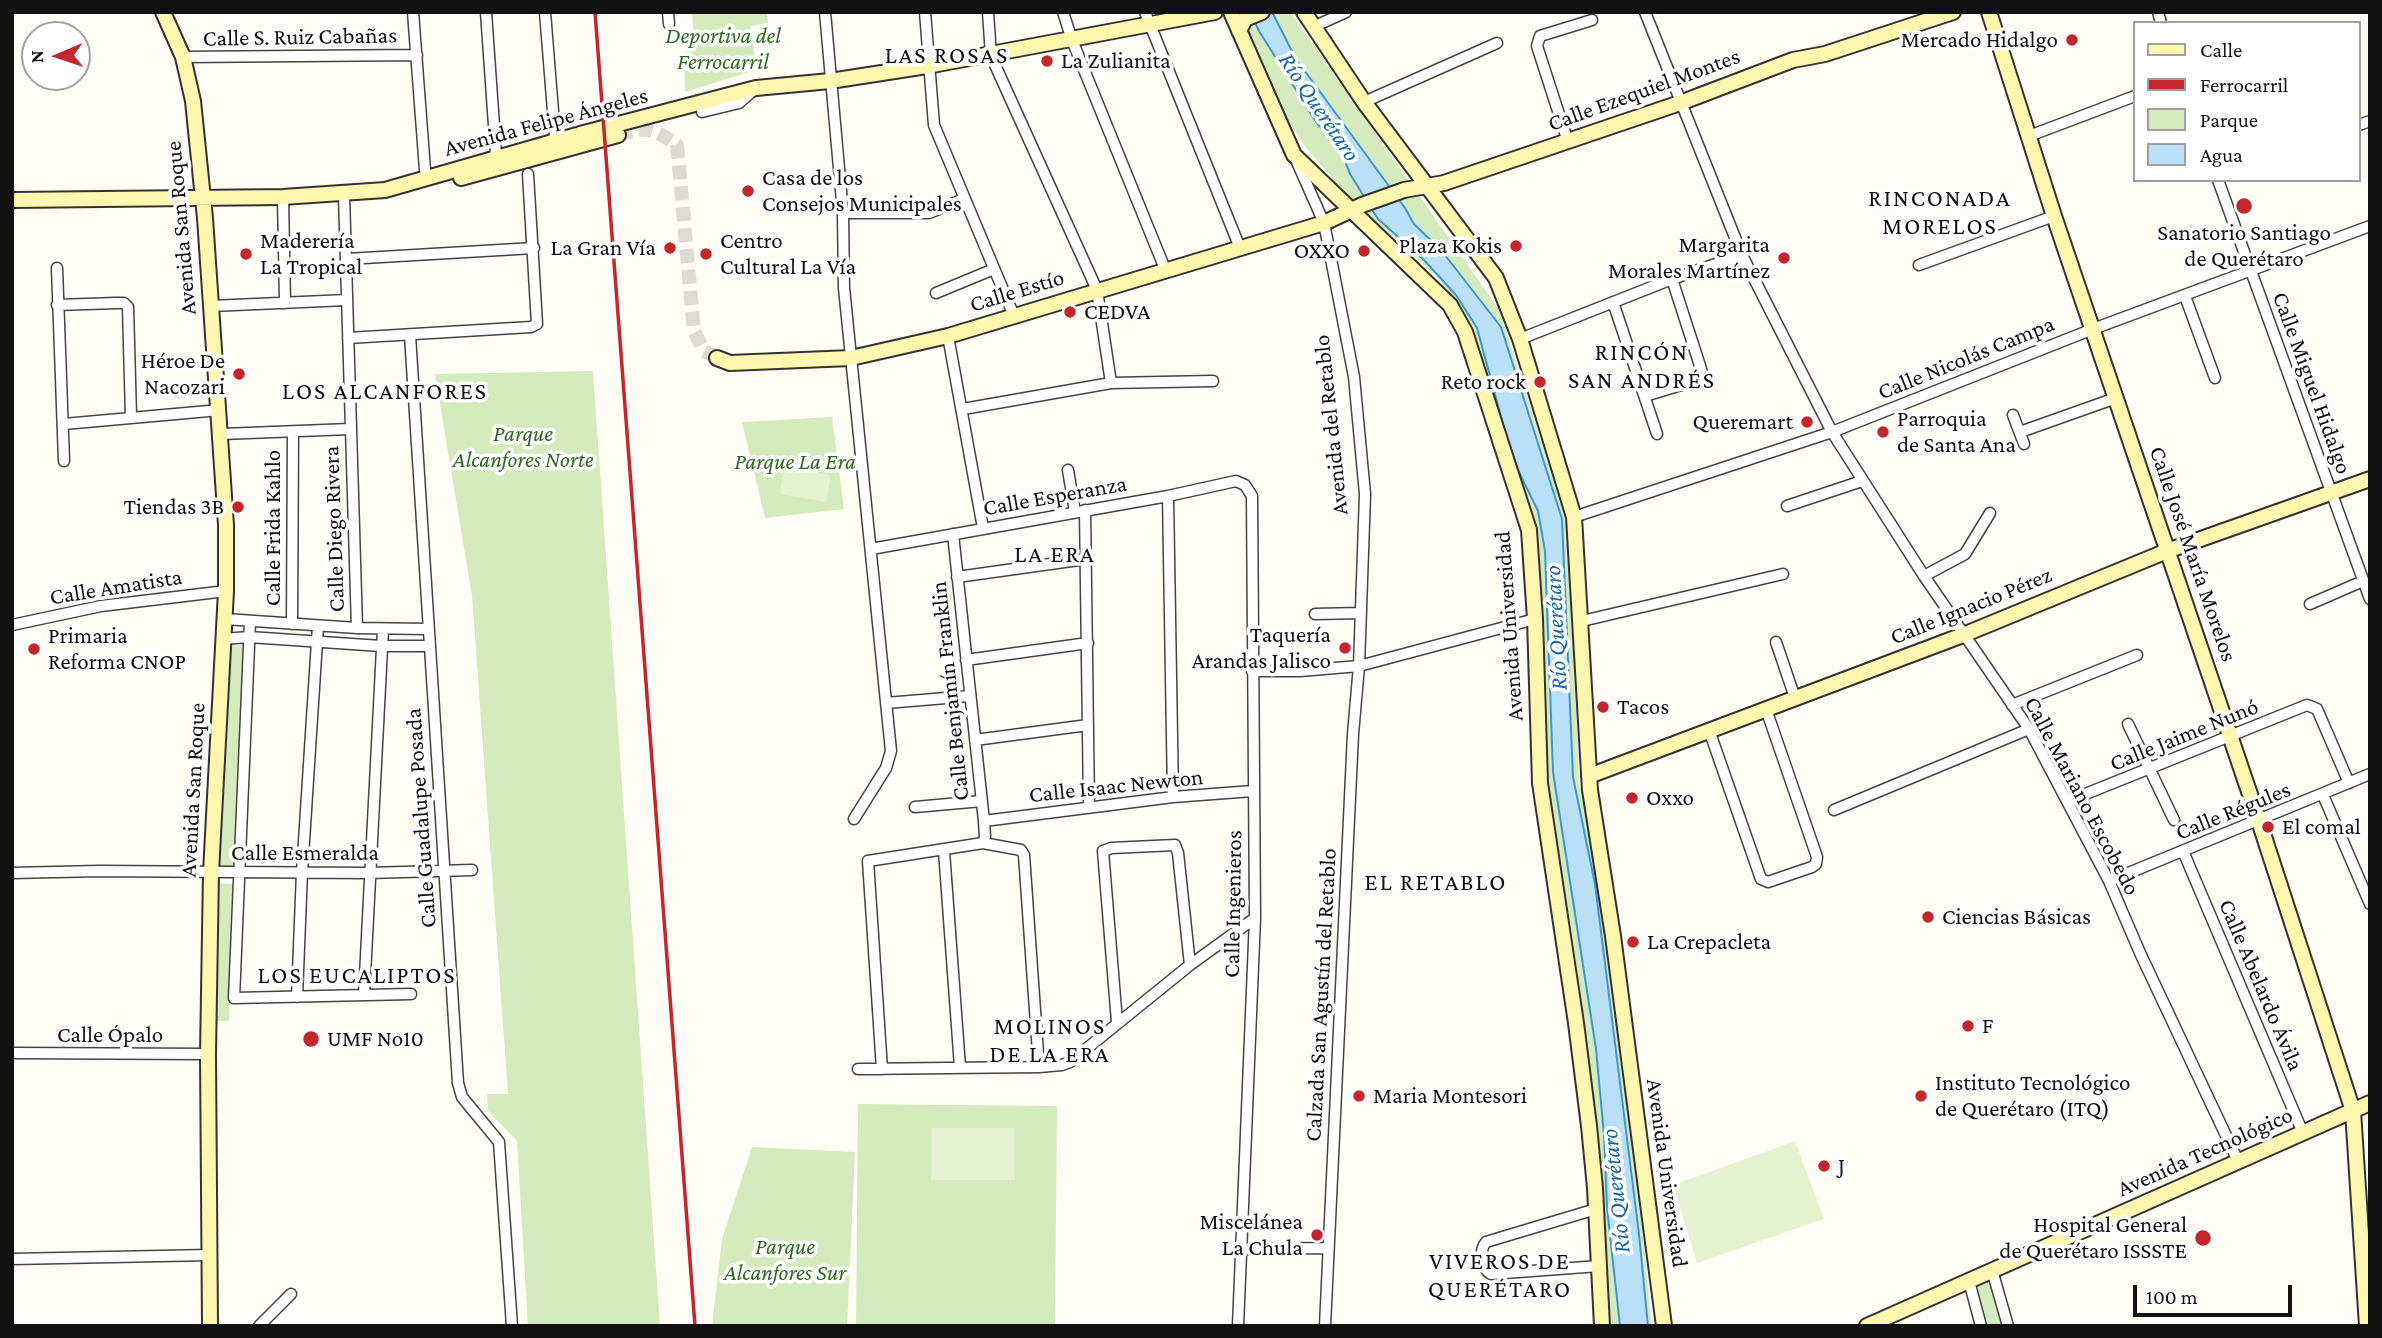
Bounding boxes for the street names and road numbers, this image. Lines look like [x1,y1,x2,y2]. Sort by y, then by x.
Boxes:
street label: Calle S. Ruiz Cabañas [203,22,397,52]
street label: Calle Ezequiel Montes [1544,42,1744,138]
street label: Avenida Felipe Ángeles [441,82,651,162]
street label: Avenida San Roque [160,140,202,316]
street label: Calle Estío [967,264,1067,318]
street label: Calle Miguel Hidalgo [2266,288,2358,478]
street label: Calle Nicolás Campa [1874,310,2058,406]
street label: Avenida del Retablo [1308,334,1354,516]
street label: Calle José María Morelos [2143,443,2243,665]
street label: Calle Diego Rivera [317,445,351,613]
street label: Calle Frida Kahlo [259,450,287,606]
street label: Calle Esperanza [981,470,1129,522]
street label: Avenida Universidad [1489,530,1529,722]
street label: Calle Ignacio Pérez [1886,561,2056,651]
street label: Calle Amatista [48,563,184,611]
street label: Calle Benjamín Franklin [925,580,975,802]
street label: Calle Mariano Escobedo [2018,692,2146,900]
street label: Calle Jaime Nunó [2106,693,2262,777]
street label: Avenida San Roque [175,702,211,878]
street label: Calle Guadalupe Posada [400,707,442,929]
street label: Calle Isaac Newton [1028,763,1204,809]
street label: Calle Régules [2171,775,2295,847]
street label: Calle Ingenieros [1218,830,1248,978]
street label: Calle Esmeralda [231,839,379,867]
street label: Calzada San Agustín del Retablo [1300,848,1342,1142]
street label: Calle Abelardo Ávila [2212,895,2310,1075]
street label: Calle Ópalo [57,1021,163,1049]
street label: Avenida Universidad [1640,1077,1694,1269]
street label: Avenida Tecnológico [2113,1101,2297,1203]

